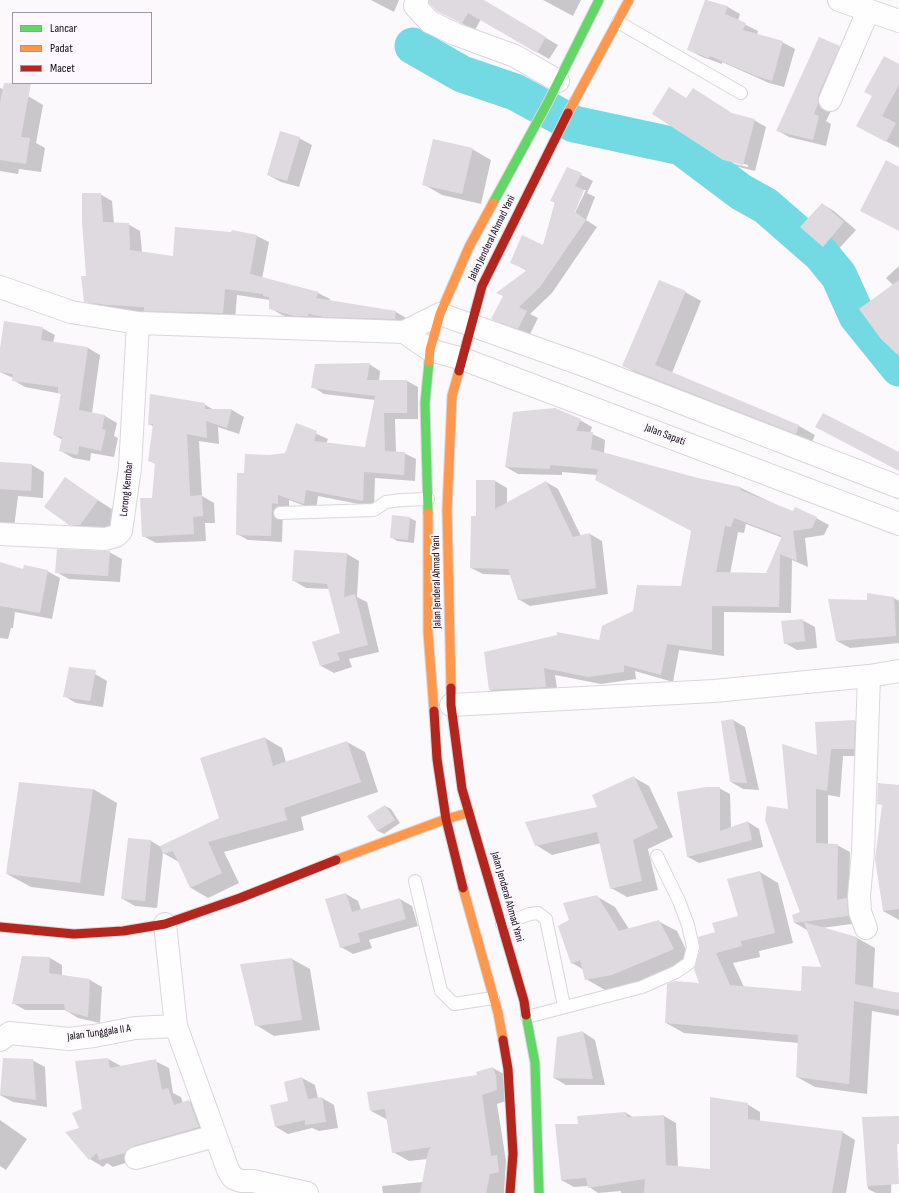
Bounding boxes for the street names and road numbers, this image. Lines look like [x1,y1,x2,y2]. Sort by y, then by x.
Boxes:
street label: Jalan Jenderal Ahmad Yani [466,193,518,283]
street label: Jalan Sapati [643,421,687,449]
street label: Lorong Kembar [118,461,136,517]
street label: Jalan Jenderal Ahmad Yani [430,535,444,629]
street label: Jalan Jenderal Ahmad Yani [488,851,526,943]
street label: Jalan Tunggala II A [66,1022,132,1044]

